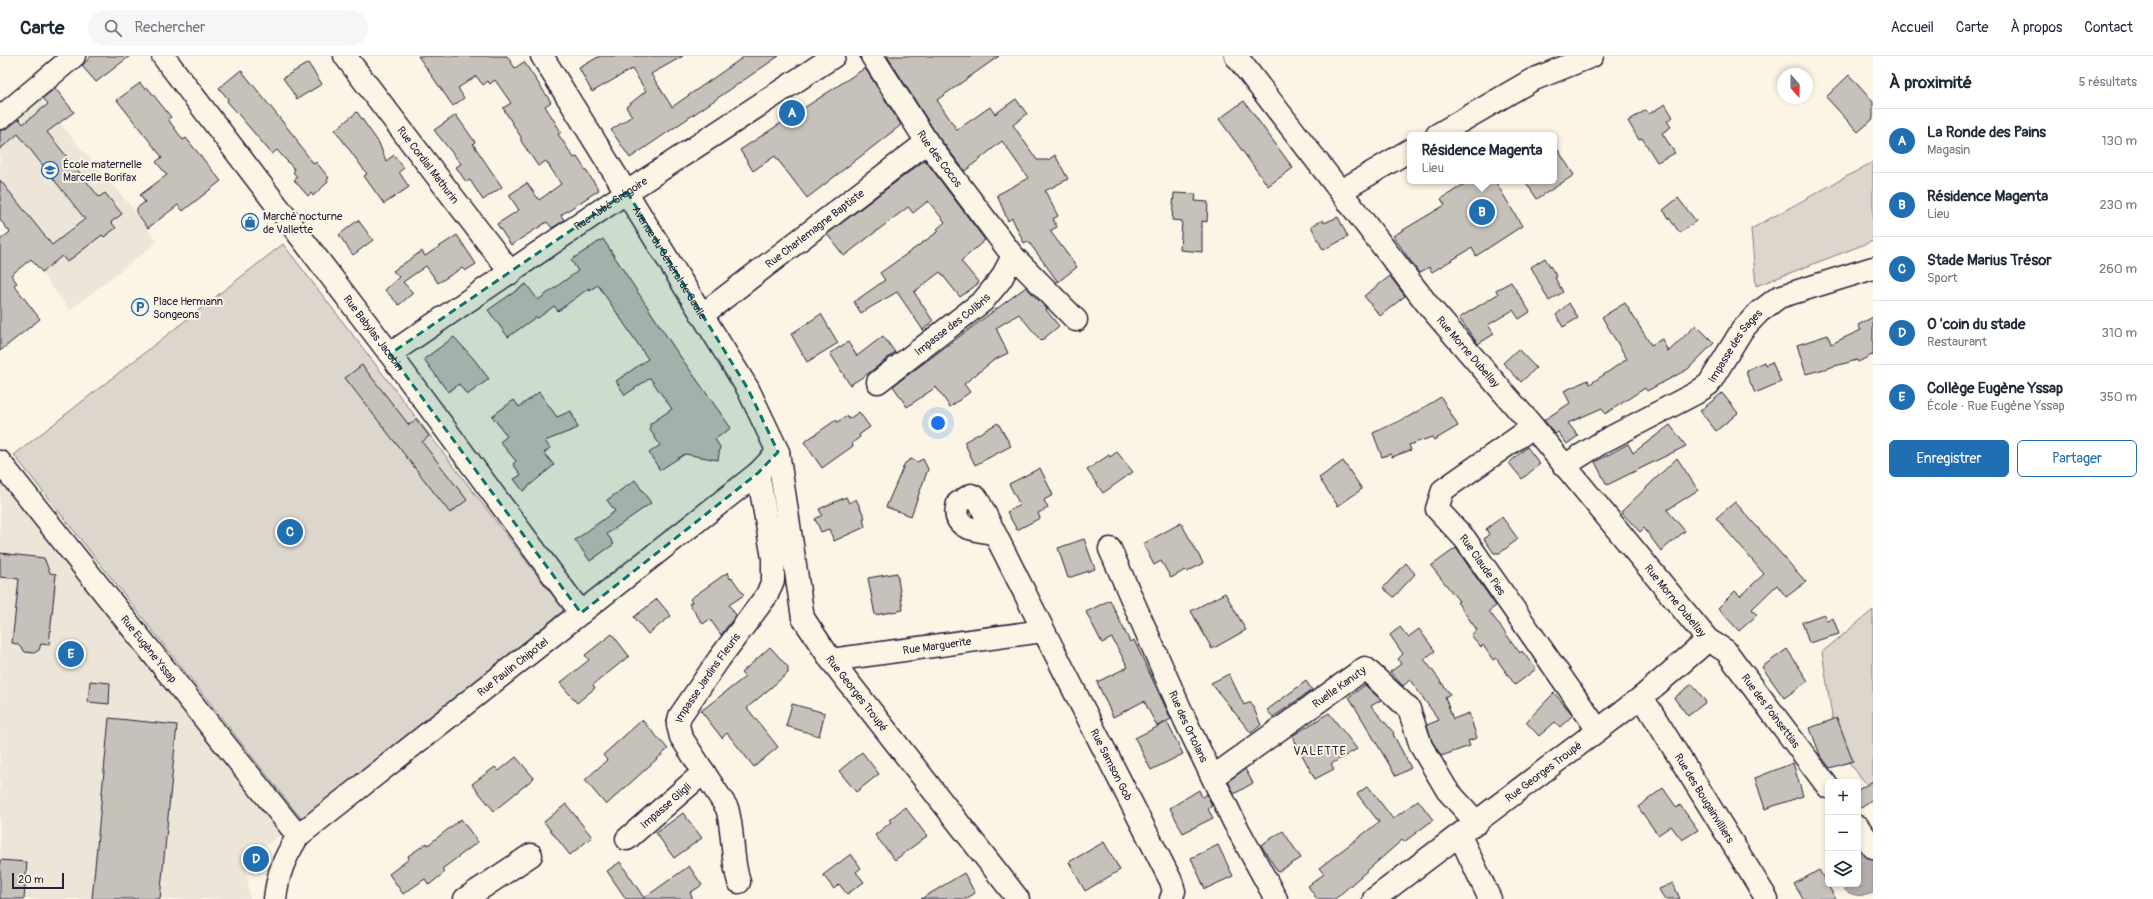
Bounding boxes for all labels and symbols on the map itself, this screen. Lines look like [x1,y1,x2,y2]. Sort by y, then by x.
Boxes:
north arrow [1777,68,1813,104]
pin: A [779,98,805,128]
street label: Rue Cordial Mathurin [394,124,461,206]
street label: Rue des Cocos [914,128,965,190]
place label: École maternelle Marcelle Borifax [63,158,142,184]
school or university icon: École maternelle Marcelle Borifax [40,160,60,180]
street label: Rue Abbé Grégoire [572,174,650,233]
street label: Rue Charlemagne Baptiste [763,186,867,271]
pin: B [1469,197,1495,227]
street label: Avenue du Général de Gaulle [630,204,710,322]
place label: Marché nocturne de Vallette [263,210,343,236]
shop icon: Marché nocturne de Vallette [240,212,260,232]
street label: Impasse des Colibris [912,291,993,358]
street label: Rue Babylas Jacobin [341,293,406,374]
place label: Place Hermann Songeons [153,295,223,321]
parking icon: Place Hermann Songeons [130,297,150,317]
street label: Impasse des Sages [1705,307,1765,385]
street label: Rue Morne Dubellay [1434,314,1502,390]
your location [928,413,948,433]
pin: C [277,517,303,547]
street label: Rue Claude Pies [1457,532,1508,598]
street label: Rue Morne Dubellay [1642,562,1709,640]
street label: Rue Eugène Yssap [118,613,179,686]
street label: Impasse Jardins Fleuris [673,631,743,724]
street label: Rue Paulin Chipotel [475,635,551,699]
street label: Rue Marguerite [902,635,973,657]
pin: E [58,639,84,669]
street label: Rue Georges Troupé [823,653,890,734]
street label: Ruelle Kanuty [1310,663,1369,711]
street label: Rue des Poinsettias [1739,672,1802,751]
street label: Rue des Ortolans [1166,689,1210,765]
street label: Rue Samson Gob [1087,727,1135,803]
street label: Rue Georges Troupé [1503,739,1585,805]
district label: VALETTE [1293,744,1347,759]
street label: Rue des Bougainvilliers [1672,751,1737,846]
street label: Impasse Gligli [638,780,694,831]
pin: D [243,844,269,874]
scale bar [12,871,64,890]

